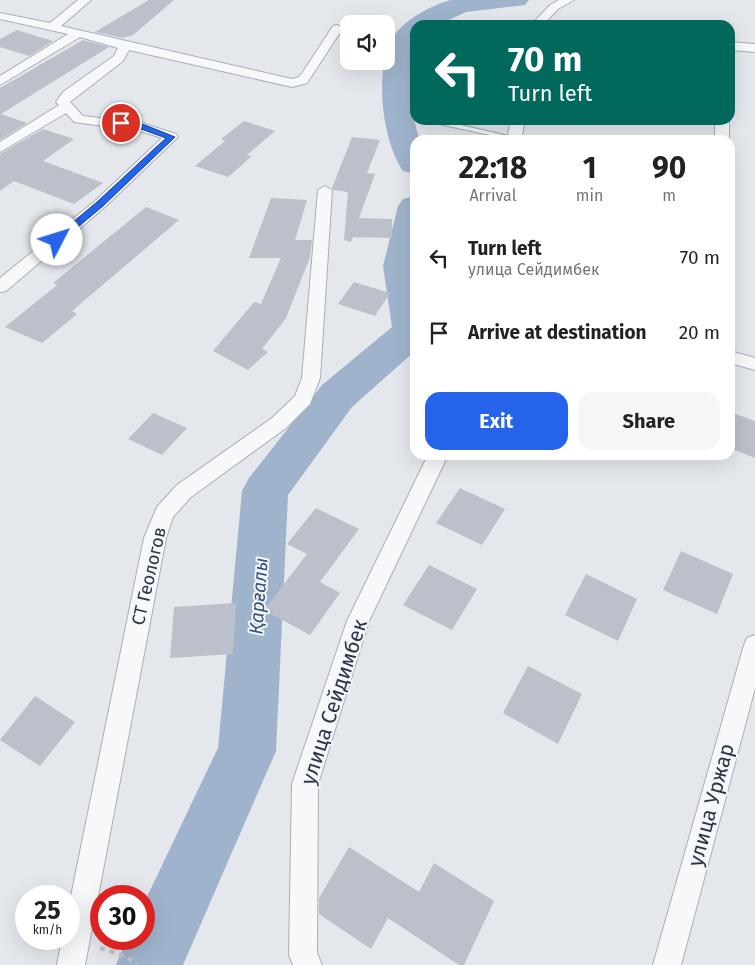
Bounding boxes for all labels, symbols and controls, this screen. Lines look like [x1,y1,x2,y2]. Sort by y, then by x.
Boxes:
map controls [340,15,395,70]
button: sound [340,15,395,70]
text: 70 m [508,38,582,80]
icon: left [425,40,490,105]
text: Turn left [508,80,592,107]
pin [100,102,142,144]
icon: arrive [107,109,135,137]
text: 22:18 [459,150,527,186]
text: 1 [583,150,597,186]
text: 90 [652,150,686,186]
text: Arrival [469,186,516,205]
text: min [576,186,603,205]
text: m [662,186,676,205]
position arrow [30,213,82,265]
text: Turn left [468,237,542,260]
icon: left [425,244,453,272]
text: 70 m [680,246,720,269]
text: улица Сейдимбек [468,260,599,279]
icon: arrive [425,319,453,347]
text: Arrive at destination [468,321,647,344]
text: 20 m [679,321,720,344]
button: Exit [425,392,568,450]
button: Share [578,392,720,450]
street label: СТ Геологов [127,525,171,627]
water label: Қарғалы [244,557,273,635]
street label: улица Сейдимбек [295,616,373,788]
street label: улица Уржар [682,741,740,869]
speed limit sign: 30 [90,885,155,950]
text: 25 [34,896,61,926]
text: km/h [33,923,62,937]

